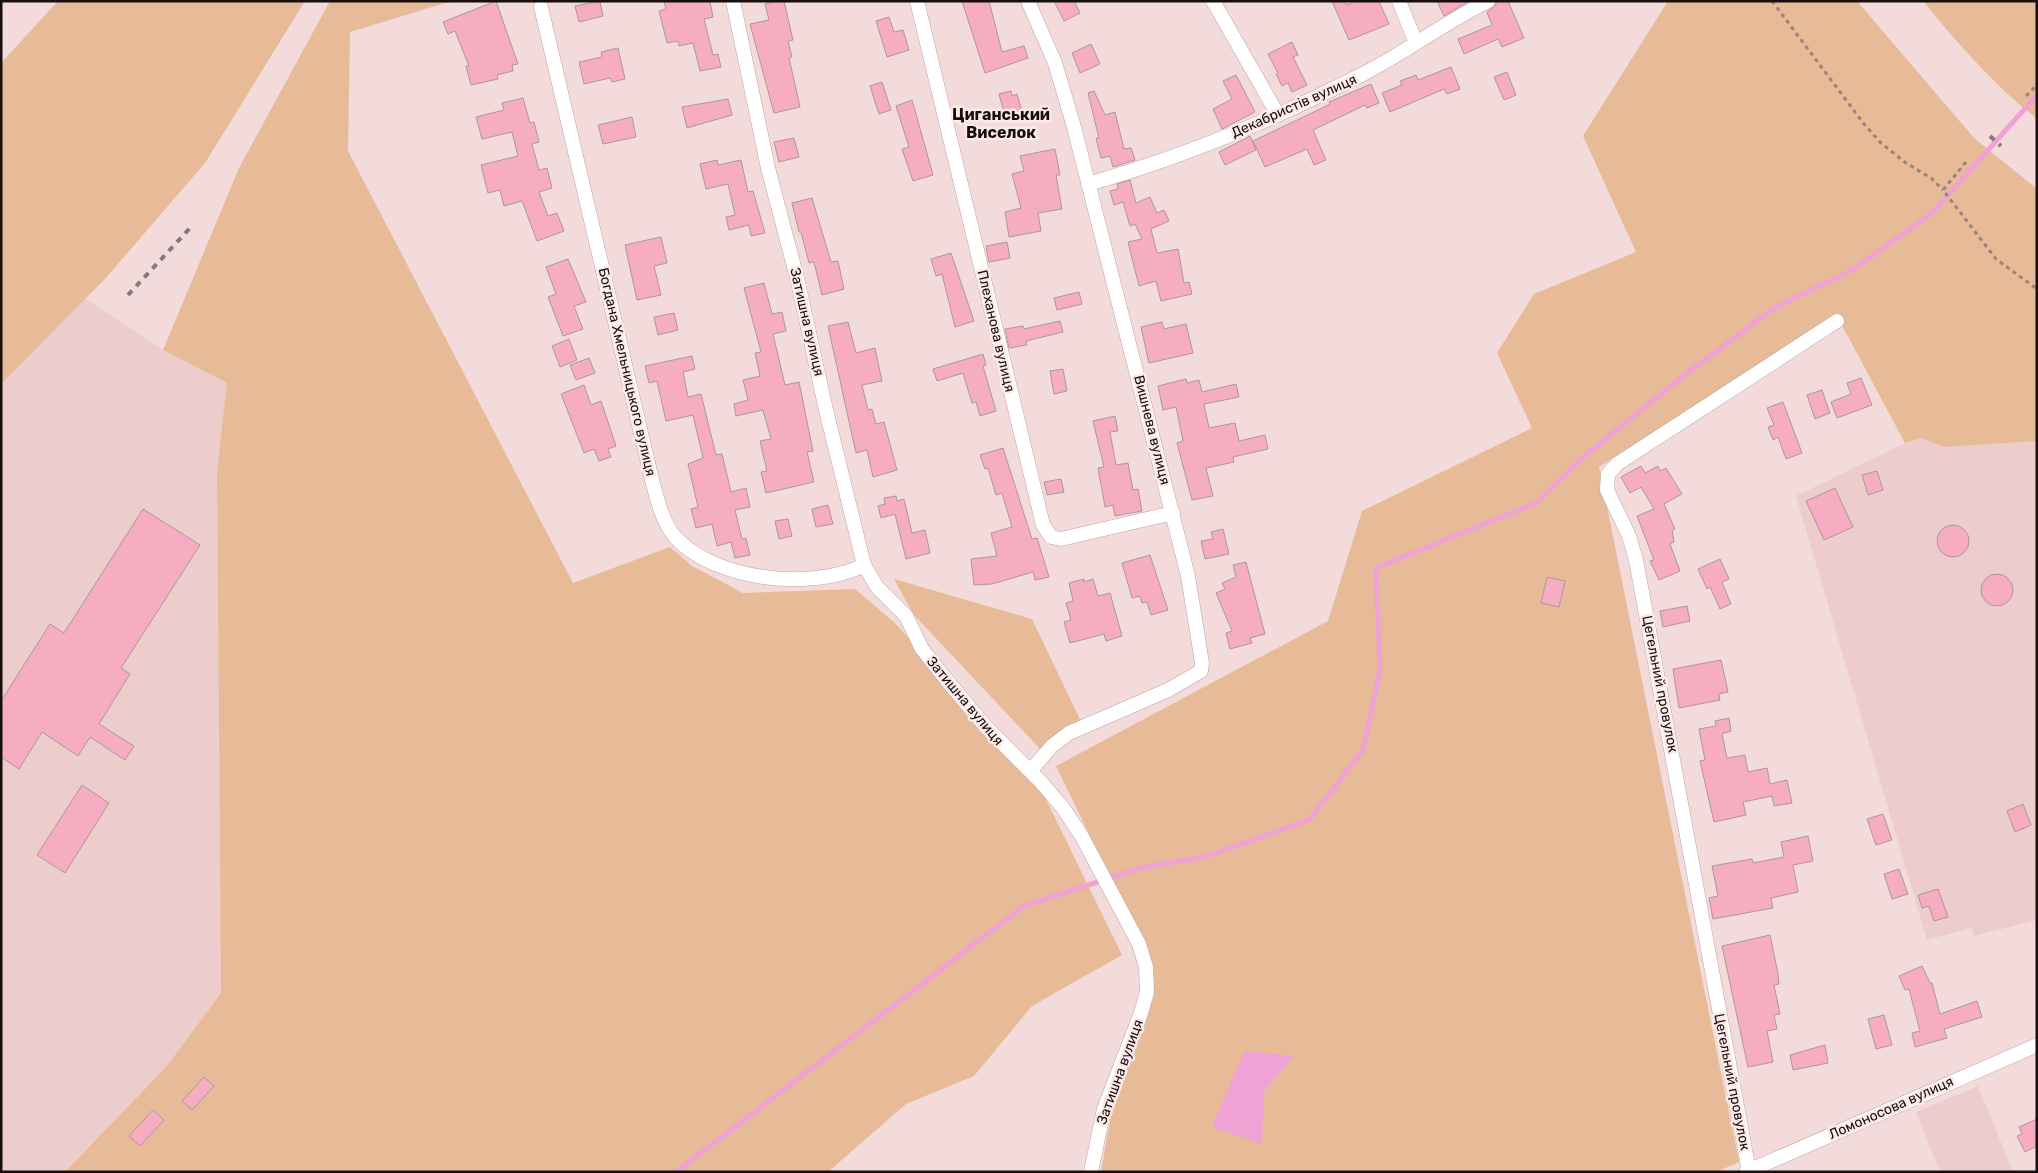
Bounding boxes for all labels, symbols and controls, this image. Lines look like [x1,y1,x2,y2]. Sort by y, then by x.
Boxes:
street label: Декабристів вулиця [1229,71,1359,141]
district label: Циганський Виселок [952,105,1050,142]
street label: Богдана Хмельницького вулиця [595,266,659,478]
street label: Затишна вулиця [786,266,828,378]
street label: Плеханова вулиця [974,268,1018,394]
street label: Вишнева вулиця [1130,373,1174,487]
street label: Цегельний провулок [1638,614,1682,754]
street label: Затишна вулиця [923,653,1007,749]
street label: Цегельний провулок [1710,1012,1754,1152]
street label: Затишна вулиця [1093,1017,1147,1127]
street label: Ломоносова вулиця [1826,1073,1956,1143]

